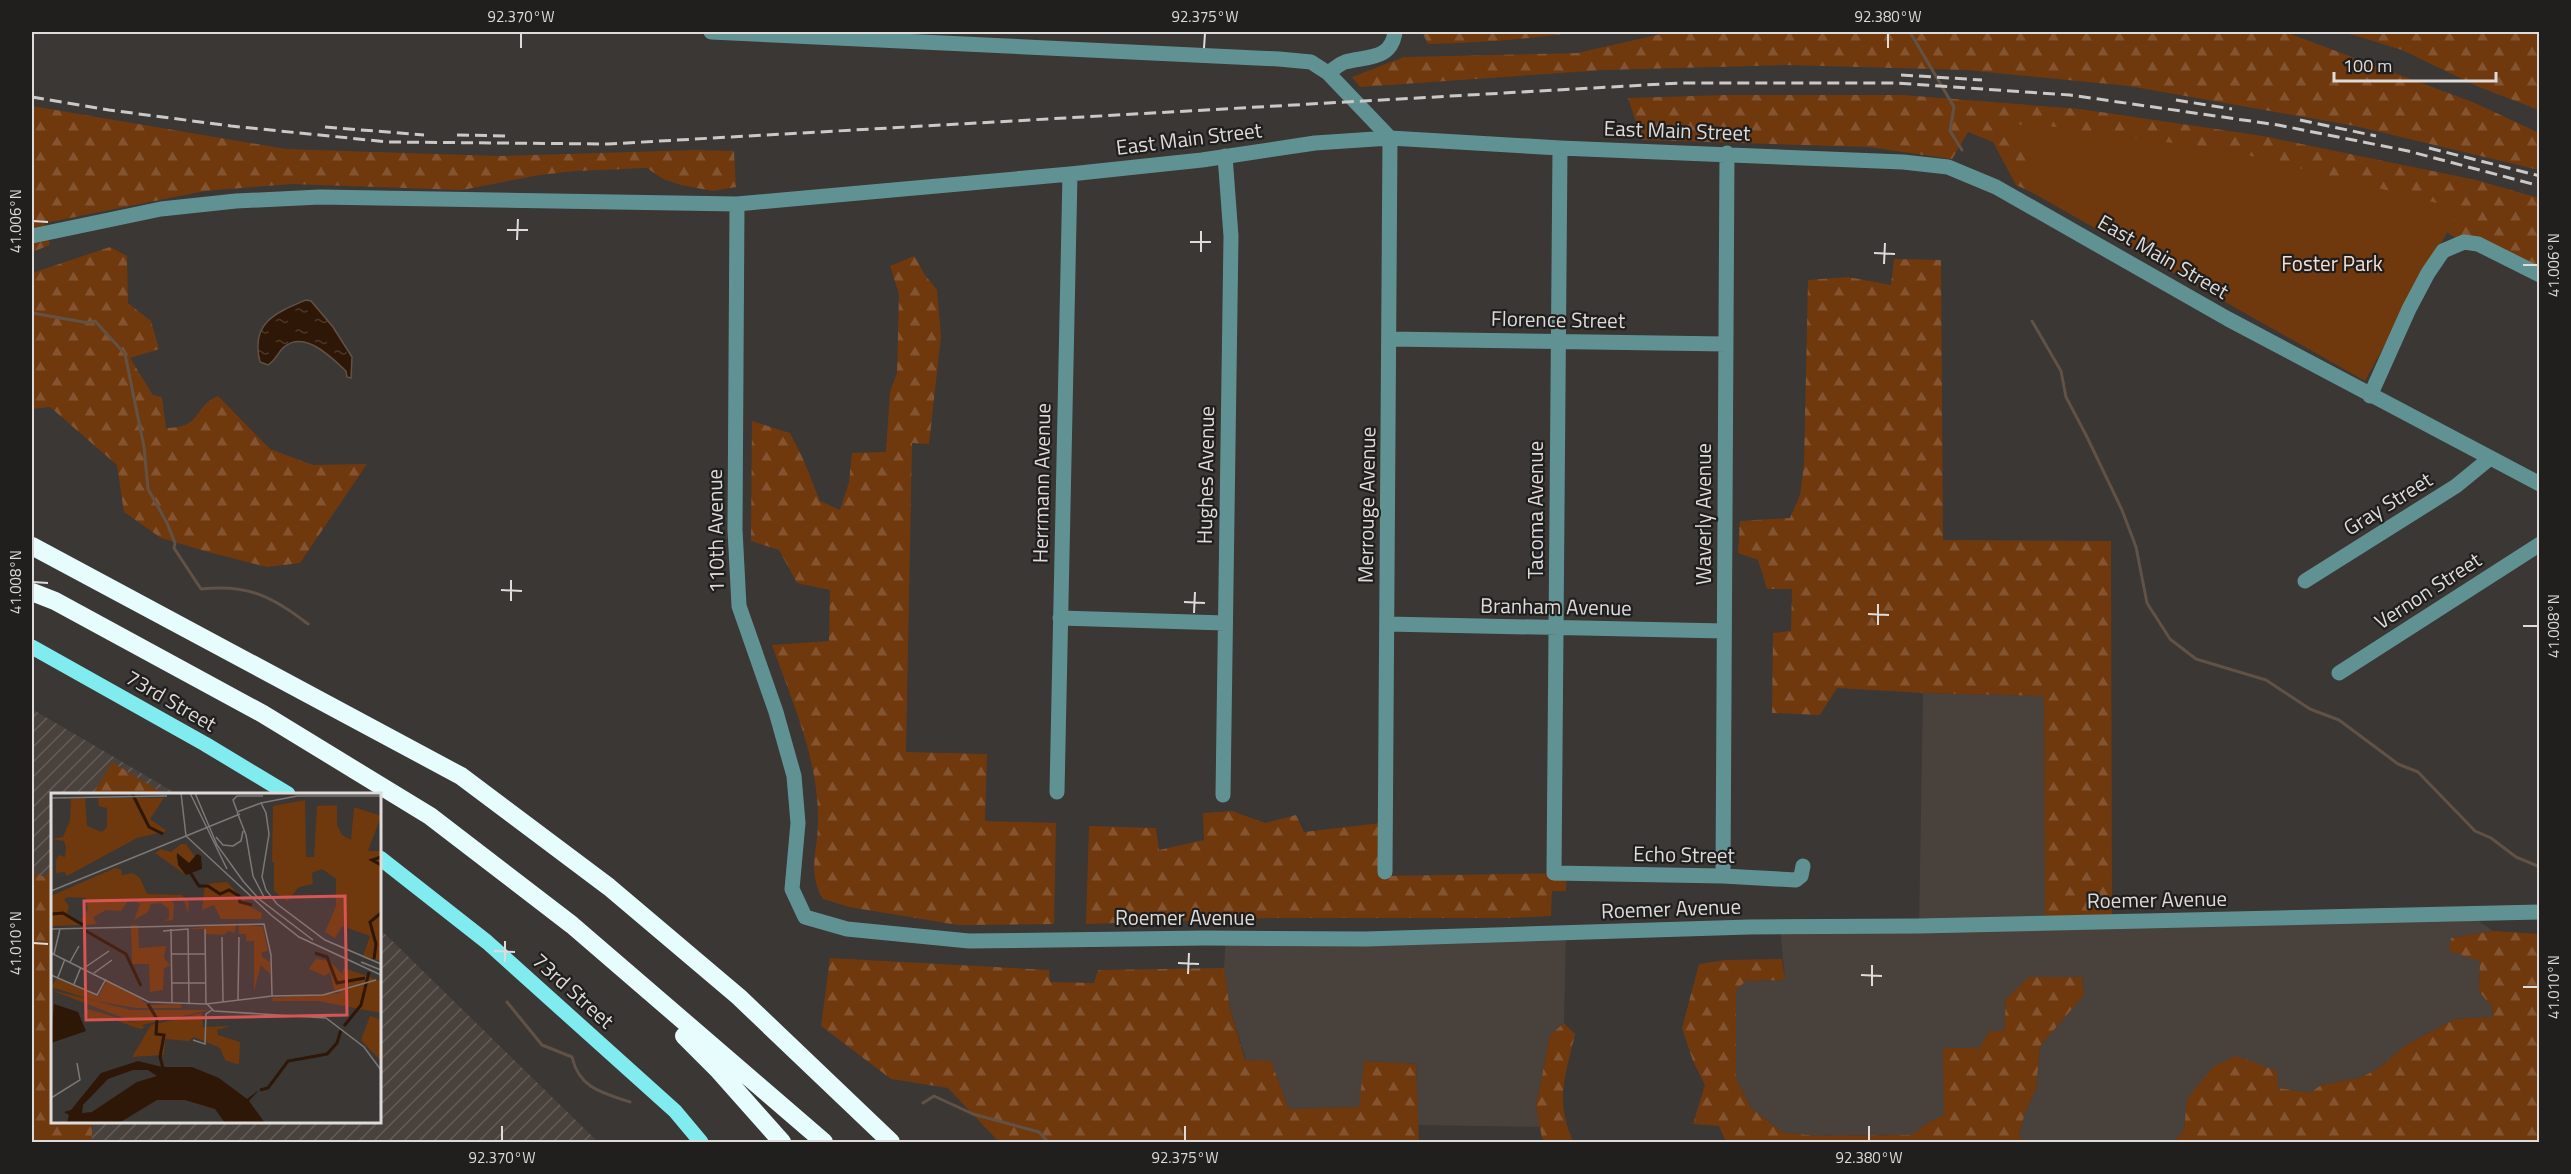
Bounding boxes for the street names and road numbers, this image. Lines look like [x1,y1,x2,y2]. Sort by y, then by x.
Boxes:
street label: East Main Street [1603,111,1752,149]
street label: East Main Street [1114,113,1264,163]
street label: East Main Street [2092,206,2236,307]
street label: Florence Street [1491,302,1626,336]
street label: Herrmann Avenue [1024,403,1058,563]
street label: Hughes Avenue [1188,406,1222,544]
street label: Merrouge Avenue [1349,427,1383,583]
street label: Tacoma Avenue [1519,441,1551,579]
street label: Waverly Avenue [1687,443,1719,585]
street label: Gray Street [2337,463,2439,543]
street label: 110th Avenue [698,469,732,593]
street label: Vernon Street [2368,543,2488,637]
street label: Branham Avenue [1480,589,1632,623]
street label: 73rd Street [120,661,224,739]
street label: Echo Street [1633,837,1736,871]
street label: Roemer Avenue [2087,882,2227,916]
street label: Roemer Avenue [1600,890,1742,926]
street label: Roemer Avenue [1115,901,1255,933]
street label: 73rd Street [526,945,622,1036]

